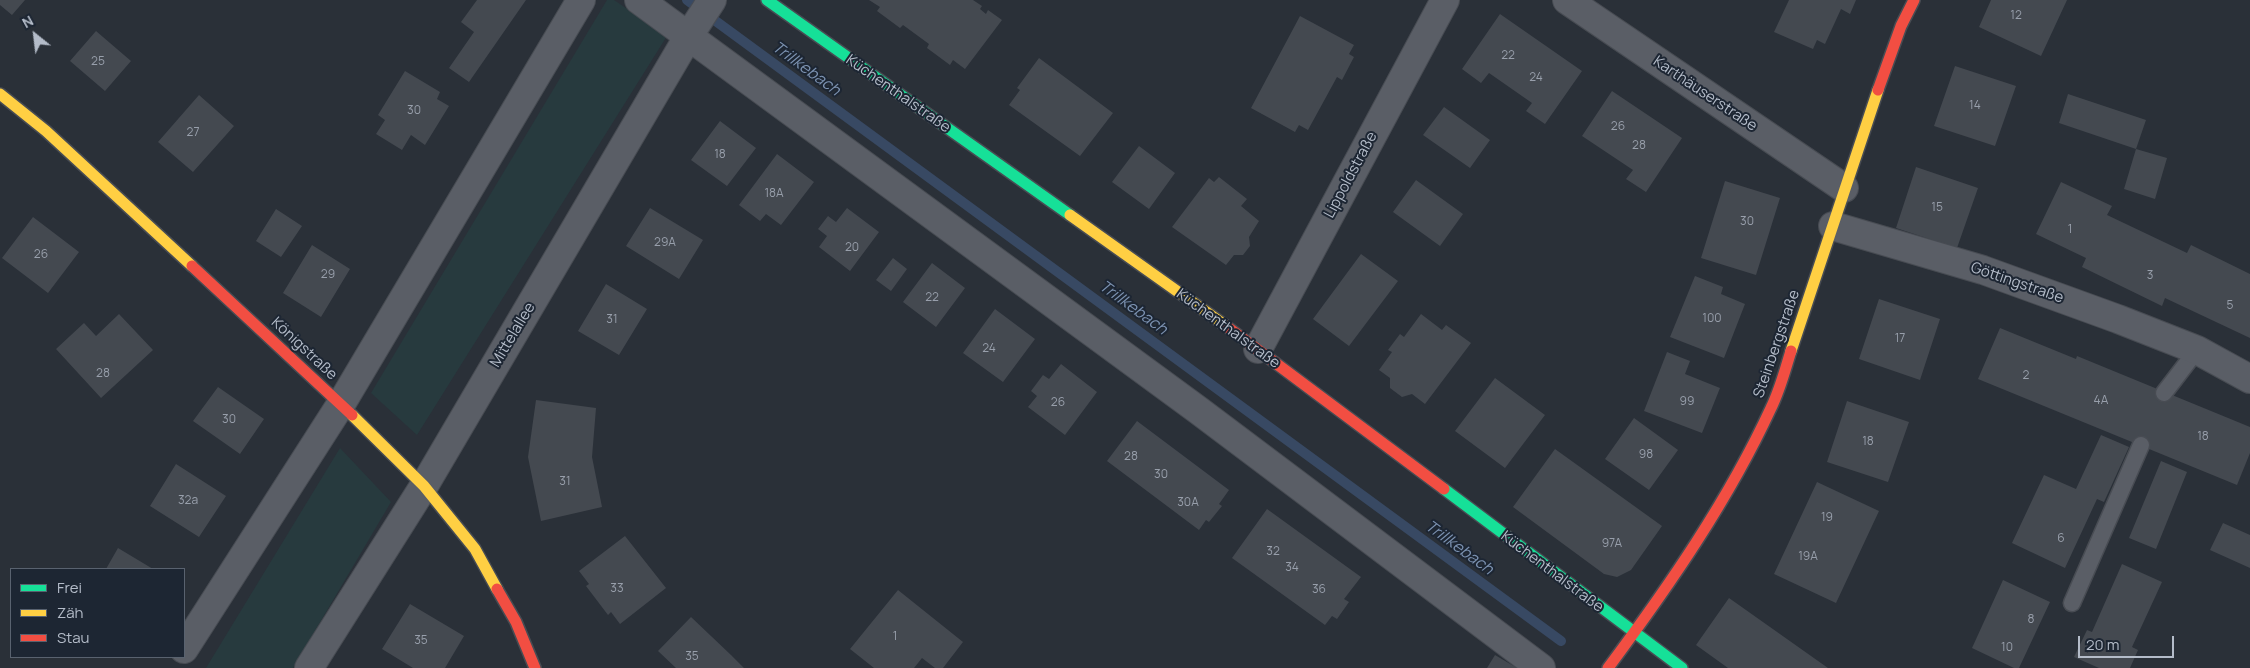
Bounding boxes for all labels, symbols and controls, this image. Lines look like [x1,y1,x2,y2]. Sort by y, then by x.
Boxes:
house number: 12 [2010,9,2022,23]
north arrow [10,10,60,60]
text: N [18,11,36,32]
water label: Trillkebach [768,38,844,100]
house number: 22 [1501,49,1515,63]
street label: Küchenthalstraße [842,51,954,137]
street label: Karthäuserstraße [1650,53,1760,135]
house number: 25 [91,55,105,69]
house number: 24 [1529,71,1543,85]
house number: 14 [1969,99,1981,113]
house number: 30 [407,104,421,118]
house number: 26 [1611,120,1625,134]
house number: 27 [187,126,199,140]
street label: Lippoldstraße [1321,129,1381,221]
house number: 28 [1632,139,1646,153]
house number: 18 [714,148,726,162]
house number: 18A [764,187,784,201]
house number: 15 [1931,201,1943,215]
house number: 30 [1740,215,1754,229]
house number: 1 [2068,223,2072,237]
house number: 29A [654,236,676,250]
house number: 20 [845,241,859,255]
house number: 26 [34,248,48,262]
street label: Göttingstraße [1968,259,2066,307]
house number: 29 [321,268,335,282]
house number: 3 [2147,269,2153,283]
water label: Trillkebach [1095,277,1171,339]
street label: Küchenthalstraße [1173,285,1283,373]
street label: Steinbergstraße [1750,288,1804,400]
house number: 22 [925,291,939,305]
street label: Mittelallee [487,299,539,371]
house number: 5 [2227,299,2233,313]
house number: 100 [1702,312,1722,326]
house number: 31 [606,313,618,327]
street label: Königstraße [267,314,341,384]
house number: 17 [1895,332,1905,346]
house number: 24 [982,342,996,356]
house number: 28 [96,367,110,381]
house number: 2 [2023,369,2029,383]
house number: 4A [2094,394,2108,408]
house number: 99 [1680,395,1694,409]
house number: 26 [1051,396,1065,410]
house number: 30 [222,413,236,427]
house number: 18 [2197,430,2209,444]
house number: 18 [1862,435,1874,449]
house number: 98 [1639,448,1653,462]
house number: 28 [1124,450,1138,464]
house number: 30 [1154,468,1168,482]
house number: 31 [559,475,571,489]
house number: 32a [178,494,198,508]
house number: 30A [1177,496,1199,510]
house number: 19 [1821,511,1833,525]
water label: Trillkebach [1421,517,1497,579]
street label: Küchenthalstraße [1497,528,1607,616]
house number: 6 [2057,532,2065,546]
house number: 97A [1602,537,1622,551]
house number: 32 [1266,545,1280,559]
house number: 19A [1798,550,1818,564]
house number: 34 [1285,561,1299,575]
legend [10,568,185,658]
text: Frei [57,577,82,598]
house number: 33 [610,582,624,596]
house number: 36 [1312,583,1326,597]
text: Zäh [57,602,83,623]
house number: 8 [2028,613,2034,627]
scale bar [2080,626,2176,658]
text: Stau [57,627,90,648]
house number: 1 [893,630,897,644]
house number: 35 [414,634,428,648]
text: 20 m [2086,634,2119,655]
house number: 10 [2001,641,2013,655]
house number: 35 [685,650,699,664]

